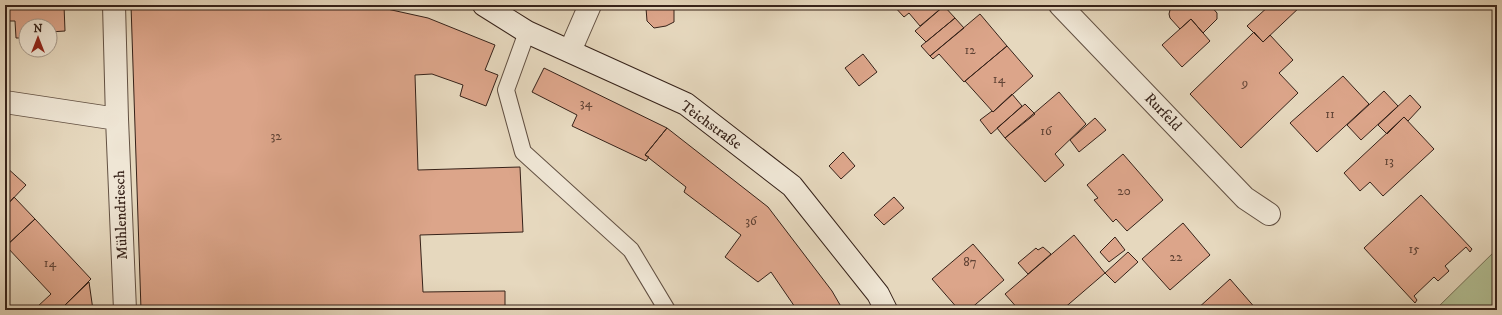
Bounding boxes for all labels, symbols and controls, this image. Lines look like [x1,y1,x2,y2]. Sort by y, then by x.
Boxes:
north arrow [18,18,58,58]
text: N [33,22,43,36]
house number: 12 [964,42,976,58]
house number: 14 [993,71,1006,87]
house number: 9 [1241,75,1248,91]
street label: Rurfeld [1140,89,1186,135]
house number: 34 [580,95,593,111]
street label: Teichstraße [677,96,745,154]
house number: 11 [1325,106,1335,122]
house number: 16 [1040,123,1053,139]
house number: 32 [270,128,282,144]
house number: 13 [1384,153,1394,169]
street label: Mühlendriesch [110,170,132,260]
house number: 20 [1117,183,1131,199]
house number: 36 [745,213,758,229]
house number: 15 [1408,241,1420,257]
house number: 22 [1170,249,1183,265]
house number: 87 [963,254,977,270]
house number: 14 [44,255,57,271]

